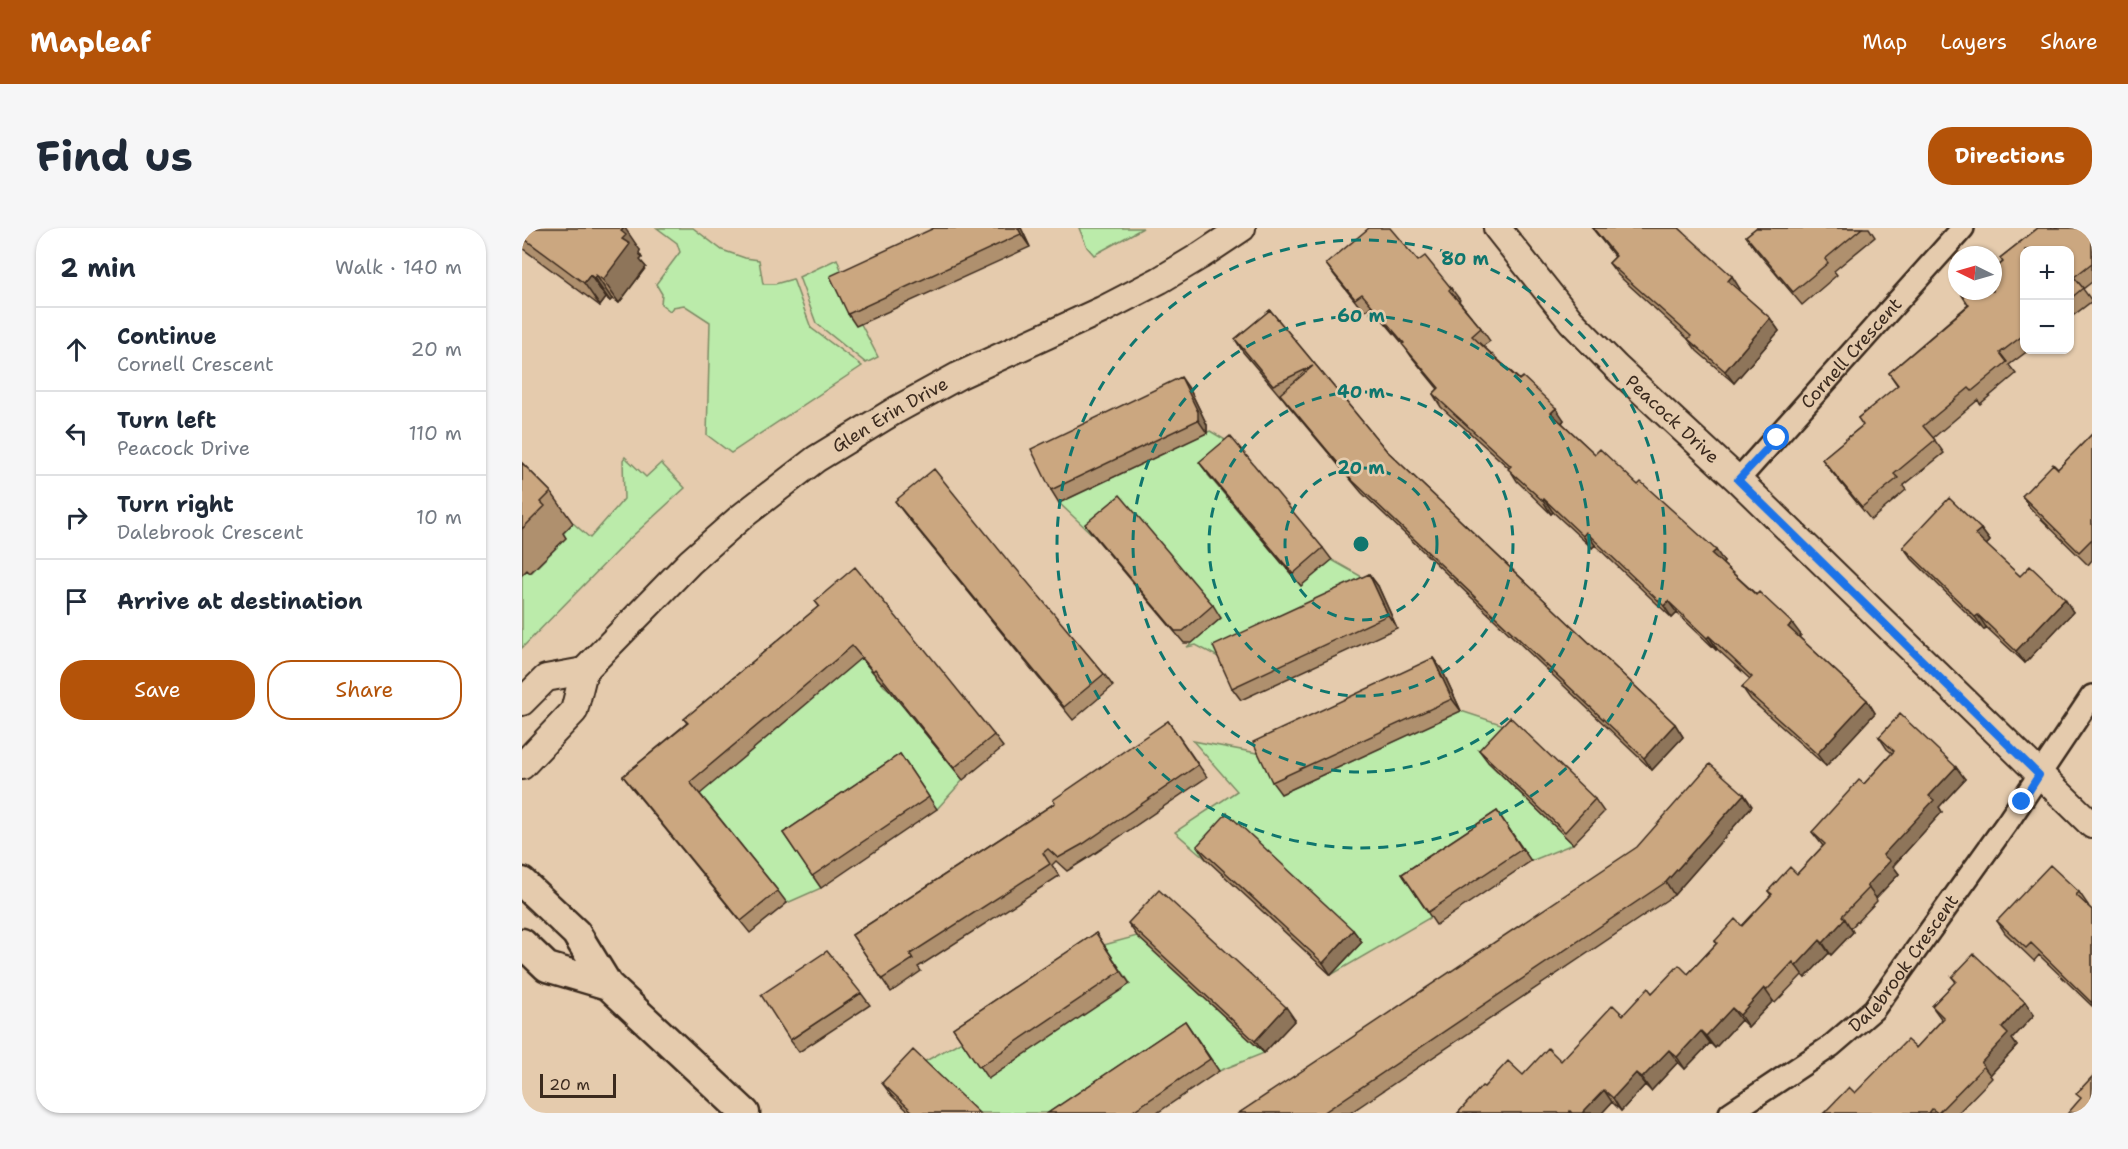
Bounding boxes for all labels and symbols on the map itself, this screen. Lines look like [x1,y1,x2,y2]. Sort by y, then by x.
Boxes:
north arrow [1948,246,2002,300]
text: 80 m [1441,247,1489,271]
street label: Cornell Crescent [1795,292,1907,414]
text: 60 m [1337,304,1385,328]
street label: Peacock Drive [1620,370,1724,469]
street label: Glen Erin Drive [827,372,952,458]
text: 40 m [1337,380,1385,404]
route start [1763,424,1789,450]
text: 20 m [1337,456,1385,480]
centre of rings [1351,534,1371,554]
route end [2008,788,2034,814]
street label: Dalebrook Crescent [1843,889,1964,1038]
scale bar [540,1071,616,1098]

